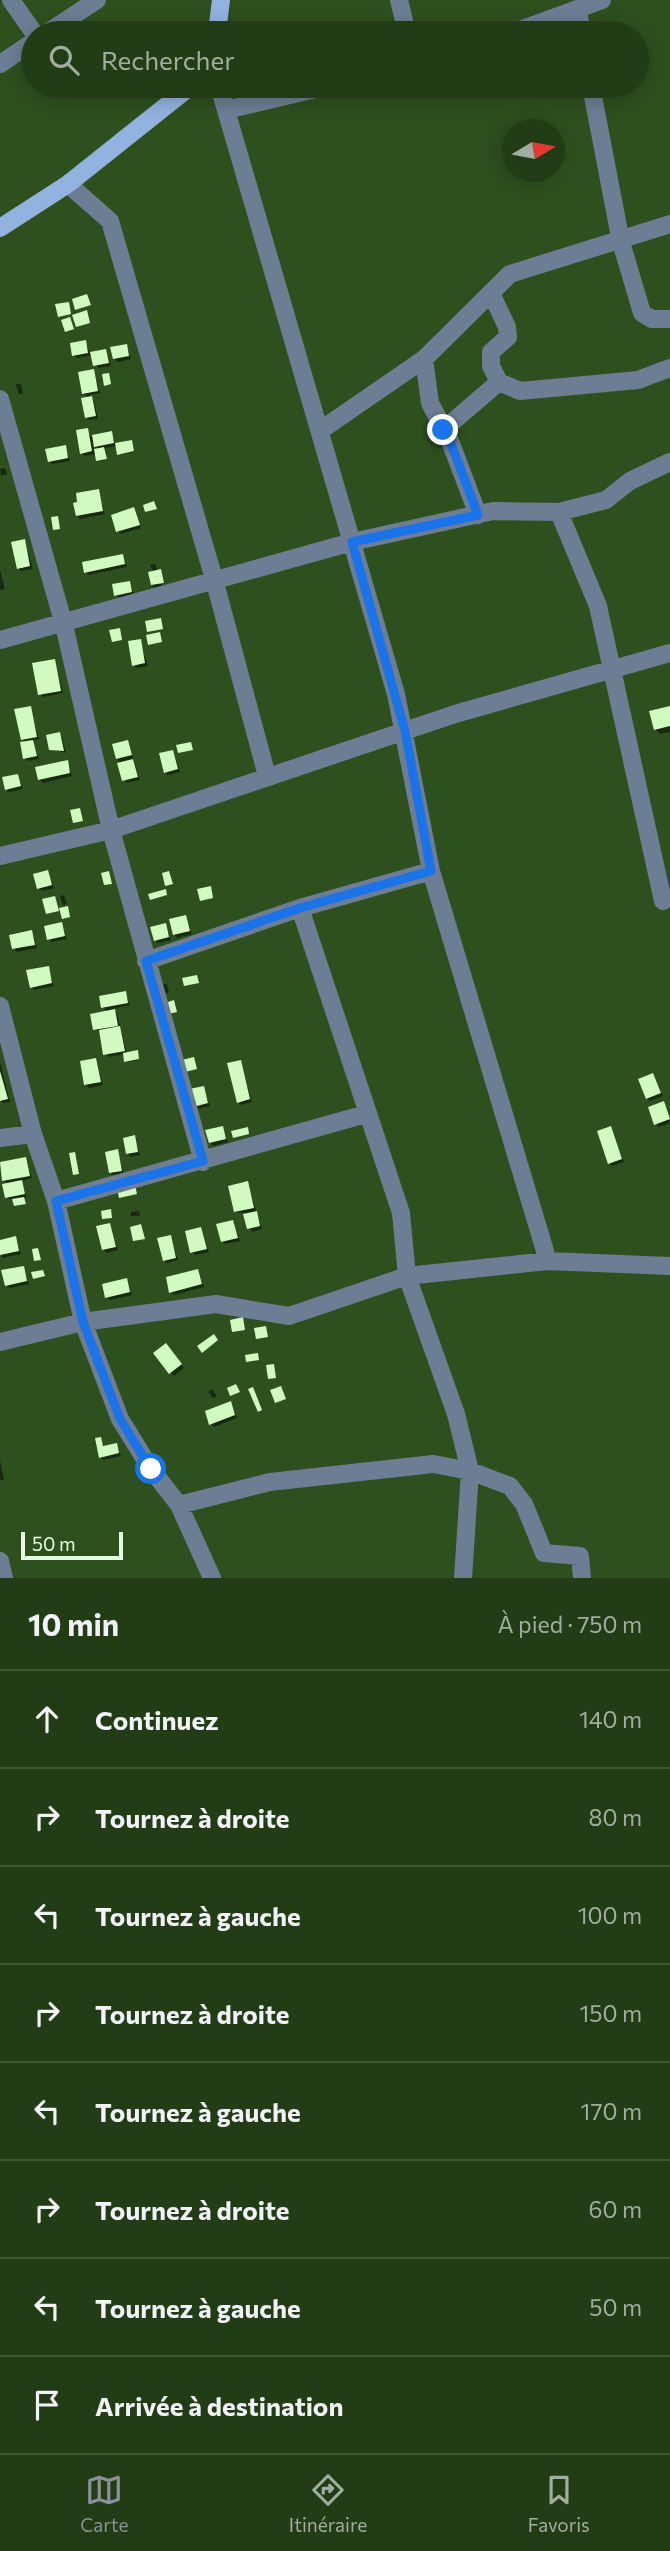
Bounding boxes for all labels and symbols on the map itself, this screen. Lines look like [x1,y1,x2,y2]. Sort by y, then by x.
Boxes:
north arrow [502,119,565,182]
route end [427,414,458,445]
route start [135,1453,166,1484]
scale bar [21,1529,122,1561]

